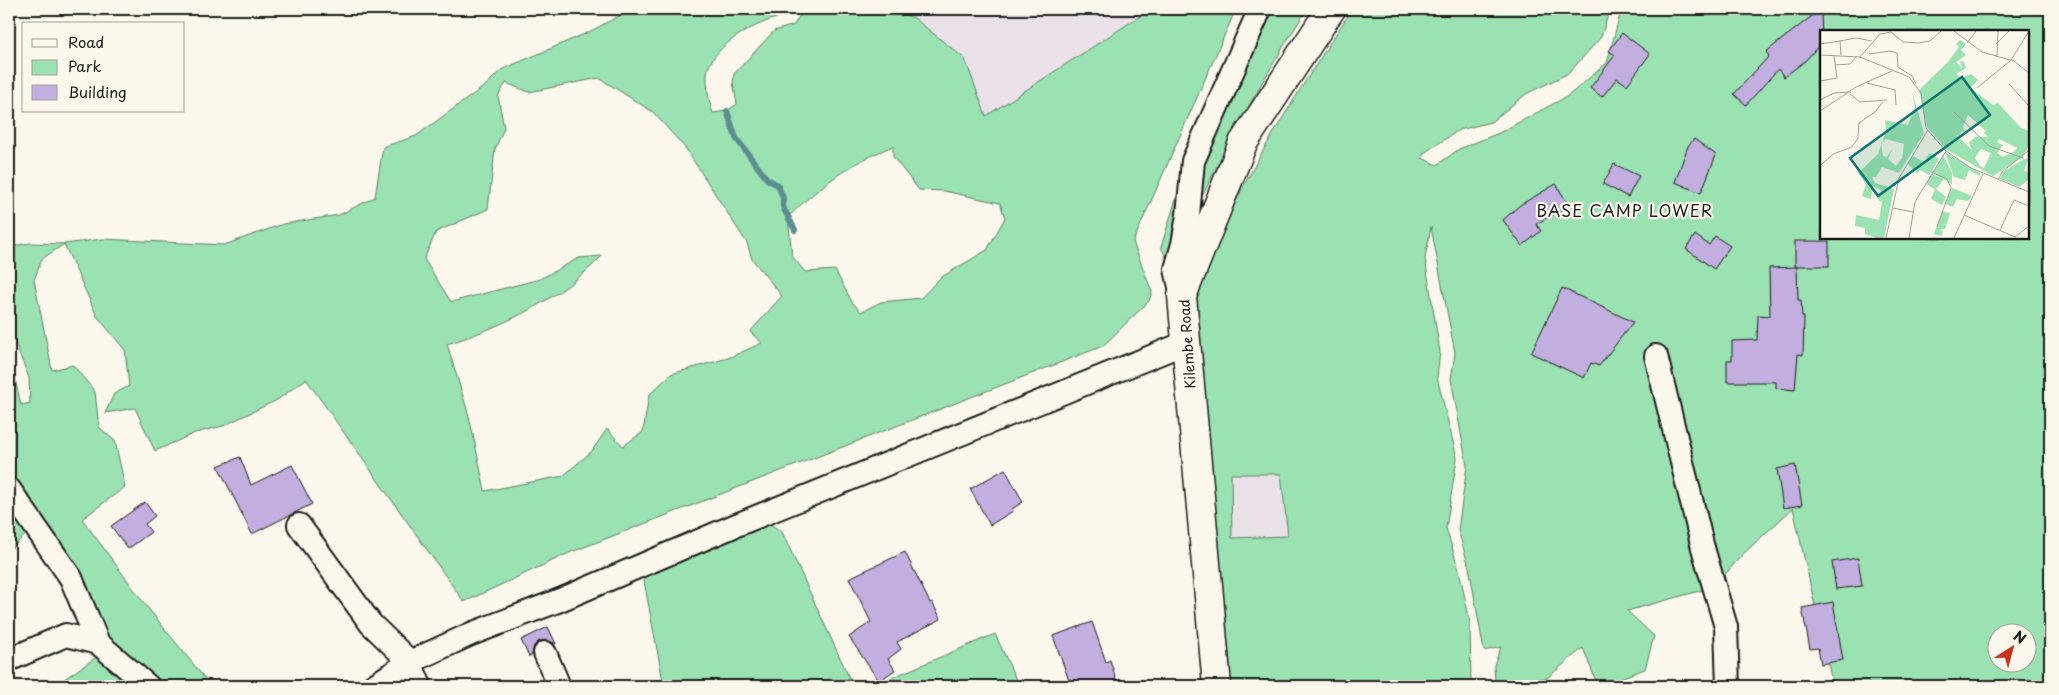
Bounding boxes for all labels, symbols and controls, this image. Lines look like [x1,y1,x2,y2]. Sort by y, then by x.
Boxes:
legend [22,22,185,112]
text: Road [68,30,104,53]
inset map [1820,30,2029,239]
text: Park [68,54,102,77]
text: Building [68,80,127,103]
district label: BASE CAMP LOWER [1537,198,1713,222]
street label: Kilembe Road [1173,298,1201,390]
north arrow [1986,622,2036,672]
text: N [2009,625,2031,649]

